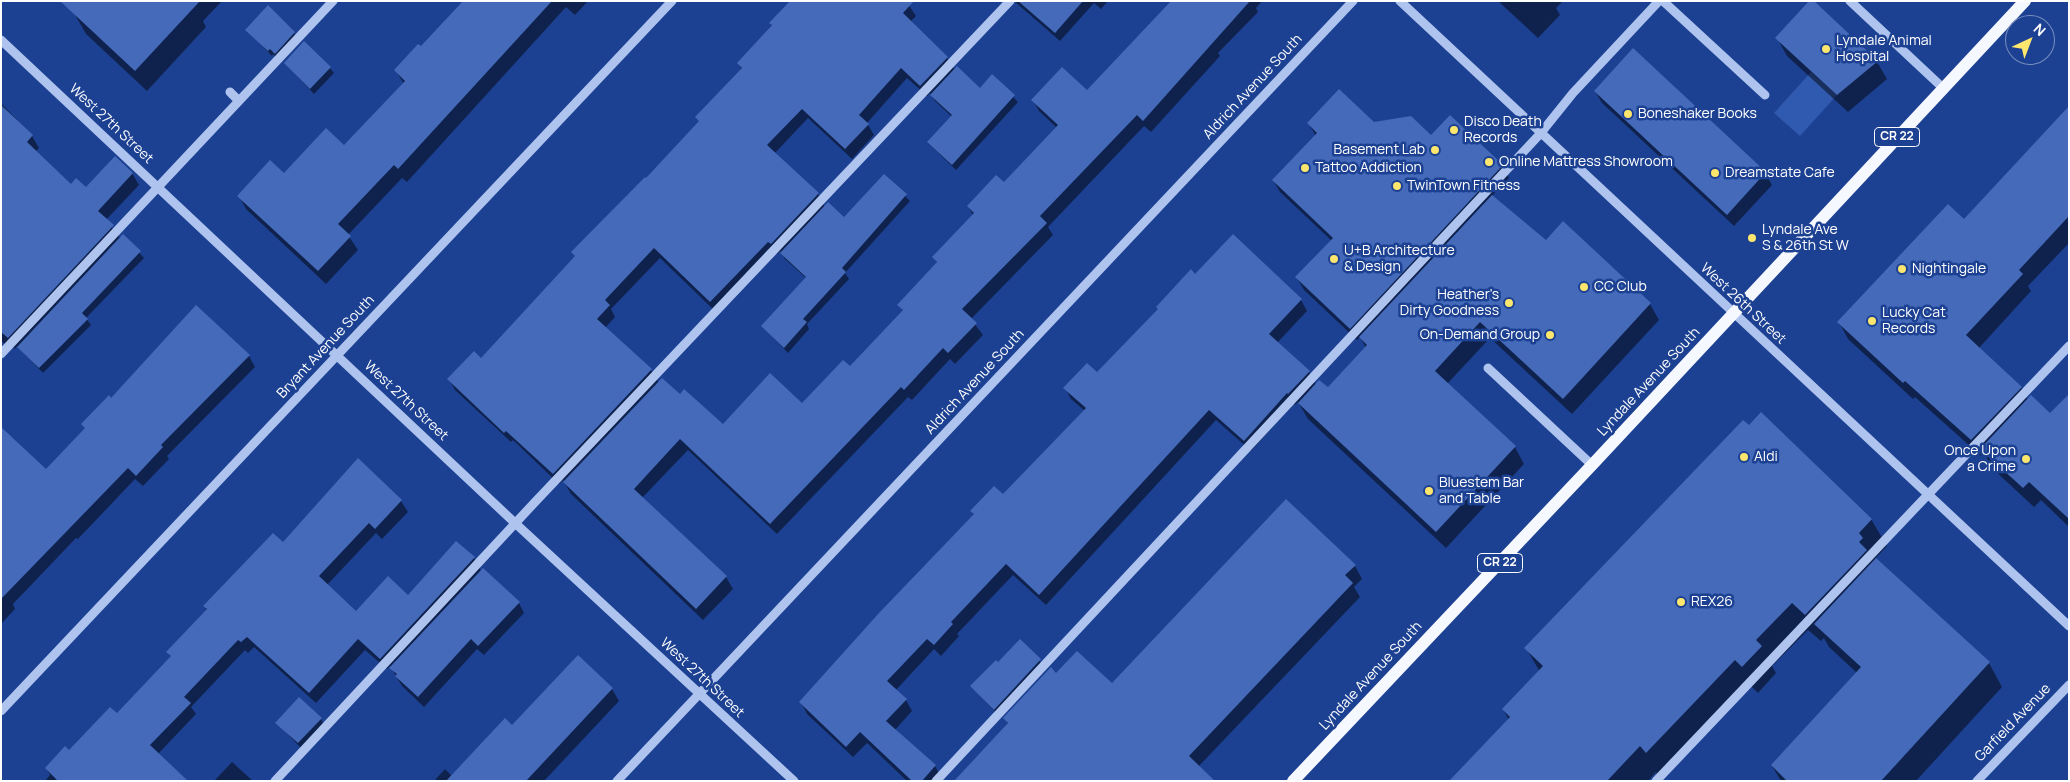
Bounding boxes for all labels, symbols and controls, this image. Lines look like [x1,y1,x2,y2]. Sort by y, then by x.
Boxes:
north arrow [2005,15,2055,65]
text: N [2030,19,2050,40]
street label: Aldrich Avenue South [1200,31,1306,143]
place label: Lyndale Animal Hospital [1836,33,1932,65]
marker: Lyndale Animal Hospital [1820,43,1832,55]
street label: West 27th Street [65,81,157,167]
place label: Boneshaker Books [1638,106,1757,122]
marker: Boneshaker Books [1622,108,1634,120]
place label: Disco Death Records [1464,114,1542,146]
marker: Disco Death Records [1448,124,1460,136]
road number: CR 22 [1874,128,1920,146]
place label: Basement Lab [1334,142,1425,158]
marker: Basement Lab [1429,144,1441,156]
place label: Online Mattress Showroom [1499,154,1673,170]
marker: Online Mattress Showroom [1483,156,1495,168]
place label: Tattoo Addiction [1315,160,1422,176]
marker: Tattoo Addiction [1299,162,1311,174]
place label: Dreamstate Cafe [1725,165,1835,181]
marker: Dreamstate Cafe [1709,167,1721,179]
place label: TwinTown Fitness [1407,178,1520,194]
marker: TwinTown Fitness [1391,180,1403,192]
place label: Lyndale Ave S & 26th St W [1762,222,1849,254]
marker: Lyndale Ave S & 26th St W [1746,232,1758,244]
place label: U+B Architecture & Design [1344,243,1455,276]
marker: U+B Architecture & Design [1328,253,1340,265]
street label: West 26th Street [1697,260,1789,348]
place label: Nightingale [1912,261,1986,277]
marker: Nightingale [1896,263,1908,275]
place label: CC Club [1594,279,1647,295]
marker: CC Club [1578,281,1590,293]
place label: Heather's Dirty Goodness [1400,287,1499,320]
street label: Bryant Avenue South [274,292,378,402]
marker: Heather's Dirty Goodness [1503,297,1515,309]
place label: Lucky Cat Records [1882,305,1946,338]
marker: Lucky Cat Records [1866,315,1878,327]
street label: Lyndale Avenue South [1594,324,1704,440]
street label: Aldrich Avenue South [922,326,1028,438]
place label: On-Demand Group [1420,327,1540,343]
marker: On-Demand Group [1544,329,1556,341]
street label: West 27th Street [360,358,452,444]
place label: Once Upon a Crime [1944,443,2016,476]
place label: Aldi [1754,449,1778,465]
marker: Aldi [1738,451,1750,463]
marker: Once Upon a Crime [2020,453,2032,465]
place label: Bluestem Bar and Table [1439,475,1524,508]
marker: Bluestem Bar and Table [1423,485,1435,497]
road number: CR 22 [1478,554,1522,572]
place label: REX26 [1691,594,1733,610]
marker: REX26 [1675,596,1687,608]
street label: Lyndale Avenue South [1316,618,1426,734]
street label: West 27th Street [656,635,748,721]
street label: Garfield Avenue [1972,681,2054,765]

